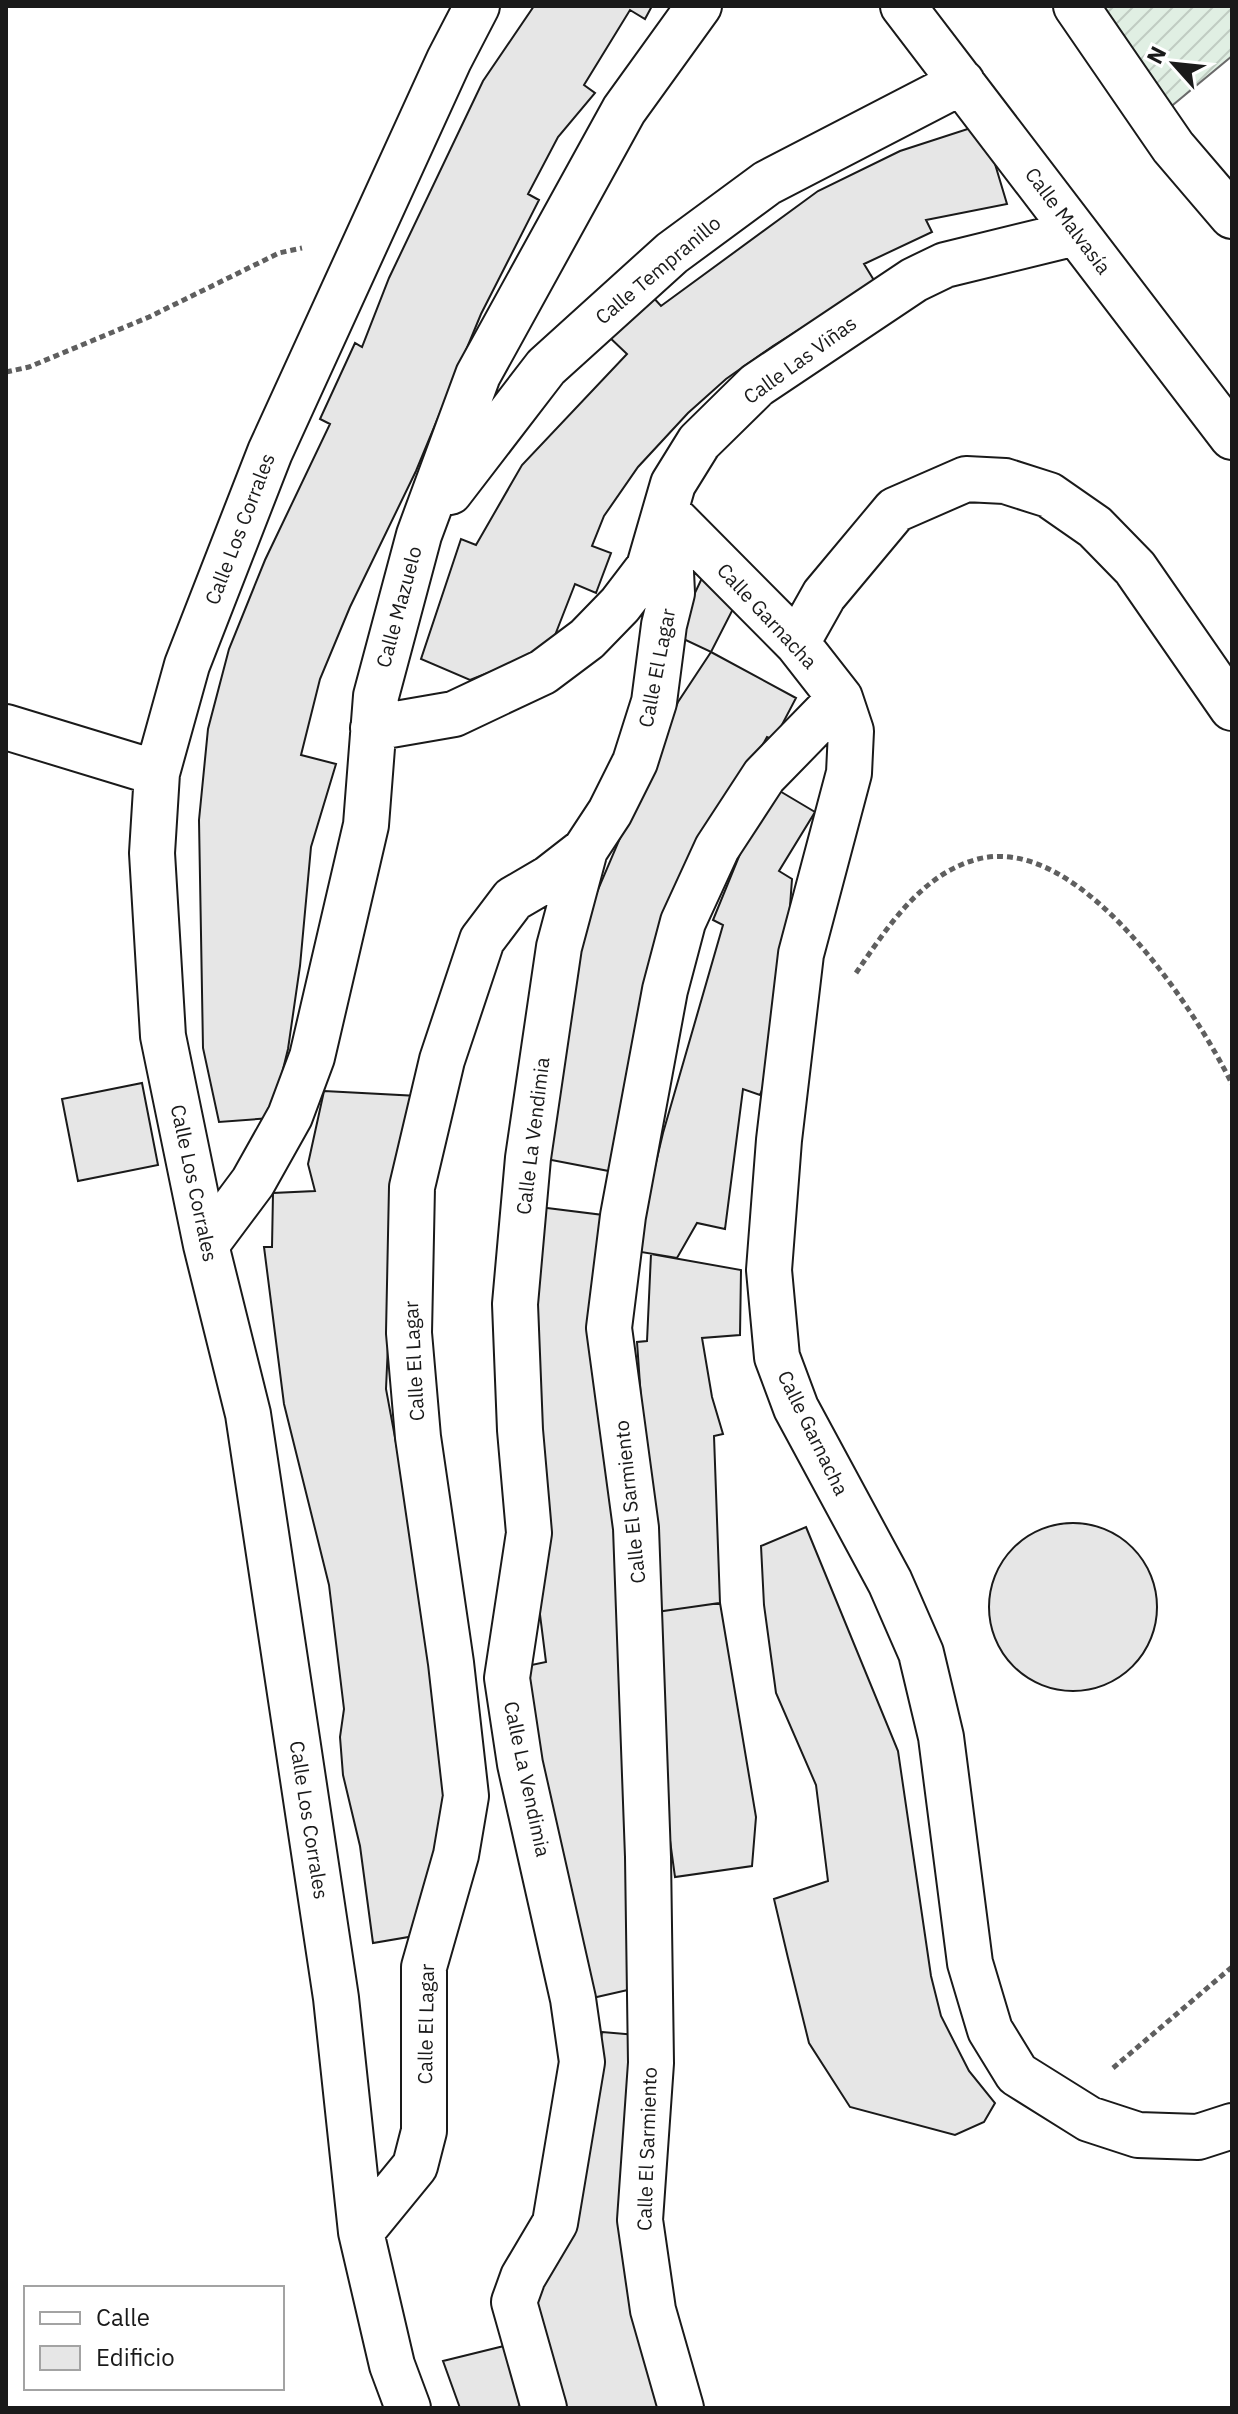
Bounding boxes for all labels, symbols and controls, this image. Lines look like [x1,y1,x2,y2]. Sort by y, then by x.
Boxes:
north arrow [1134,24,1214,104]
text: N [1139,41,1172,68]
street label: Calle Malvasía [1019,162,1118,280]
street label: Calle Tempranillo [589,209,726,330]
street label: Calle Las Viñas [738,309,862,410]
street label: Calle Los Corrales [198,449,281,608]
street label: Calle Mazuelo [369,543,428,671]
street label: Calle Garnacha [711,557,824,675]
street label: Calle El Lagar [632,606,681,730]
street label: Calle La Vendimia [509,1055,556,1216]
street label: Calle Los Corrales [165,1102,224,1264]
street label: Calle El Lagar [397,1300,430,1422]
street label: Calle Garnacha [772,1366,855,1500]
street label: Calle El Sarmiento [608,1419,651,1585]
street label: Calle La Vendimia [498,1699,557,1860]
street label: Calle Los Corrales [284,1739,335,1901]
street label: Calle El Lagar [411,1963,440,2085]
street label: Calle El Sarmiento [630,2067,663,2231]
legend [24,2286,284,2390]
text: Calle [96,2301,150,2333]
text: Edificio [96,2341,175,2373]

